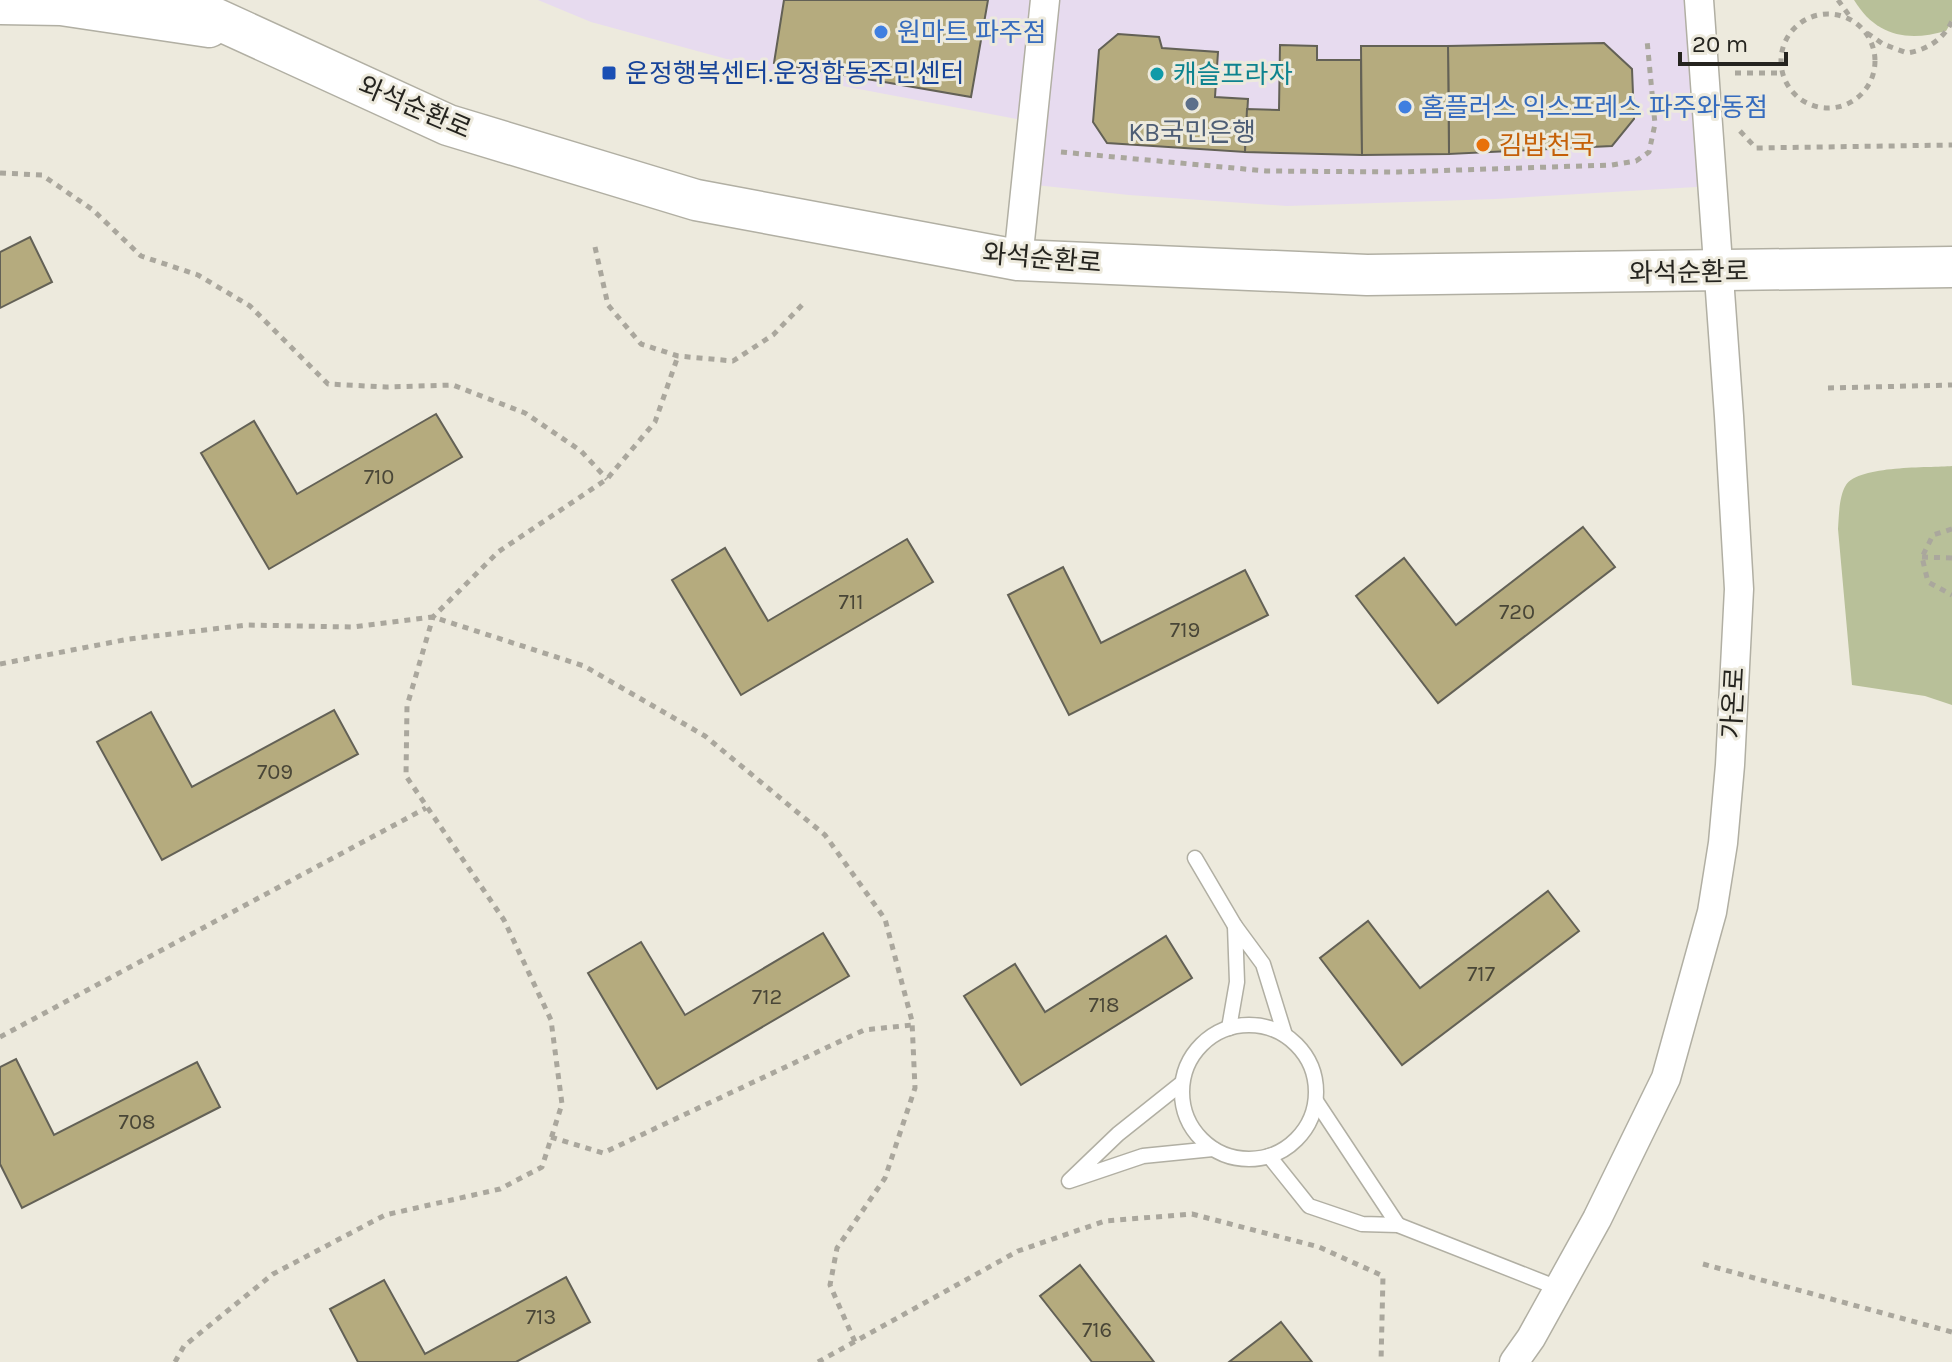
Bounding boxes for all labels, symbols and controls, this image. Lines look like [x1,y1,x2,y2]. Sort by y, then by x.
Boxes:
scale bar [1680,16,1786,66]
place label: 원마트 파주점 [897,17,1047,48]
marker: 원마트 파주점 [872,23,890,41]
text: 20 m [1692,30,1748,58]
place label: 운정행복센터.운정합동주민센터 [625,58,965,89]
place label: 캐슬프라자 [1173,59,1293,90]
marker: 운정행복센터.운정합동주민센터 [600,64,618,82]
marker: 캐슬프라자 [1148,65,1166,83]
street label: 와석순환로 [354,70,476,145]
place label: 홈플러스 익스프레스 파주와동점 [1421,92,1768,123]
marker: KB국민은행 [1183,95,1201,113]
marker: 홈플러스 익스프레스 파주와동점 [1396,98,1414,116]
place label: KB국민은행 [1128,117,1256,148]
place label: 김밥천국 [1499,130,1595,161]
marker: 김밥천국 [1474,136,1492,154]
street label: 와석순환로 [981,238,1103,279]
street label: 와석순환로 [1629,256,1749,289]
house number: 710 [364,464,394,490]
house number: 711 [839,589,863,615]
house number: 720 [1499,599,1535,625]
house number: 719 [1170,617,1200,643]
street label: 가온로 [1716,666,1751,740]
house number: 709 [257,759,293,785]
house number: 717 [1467,961,1495,987]
house number: 712 [752,984,782,1010]
house number: 718 [1088,992,1120,1018]
house number: 708 [119,1109,155,1135]
house number: 713 [526,1304,556,1330]
house number: 716 [1082,1317,1112,1343]

